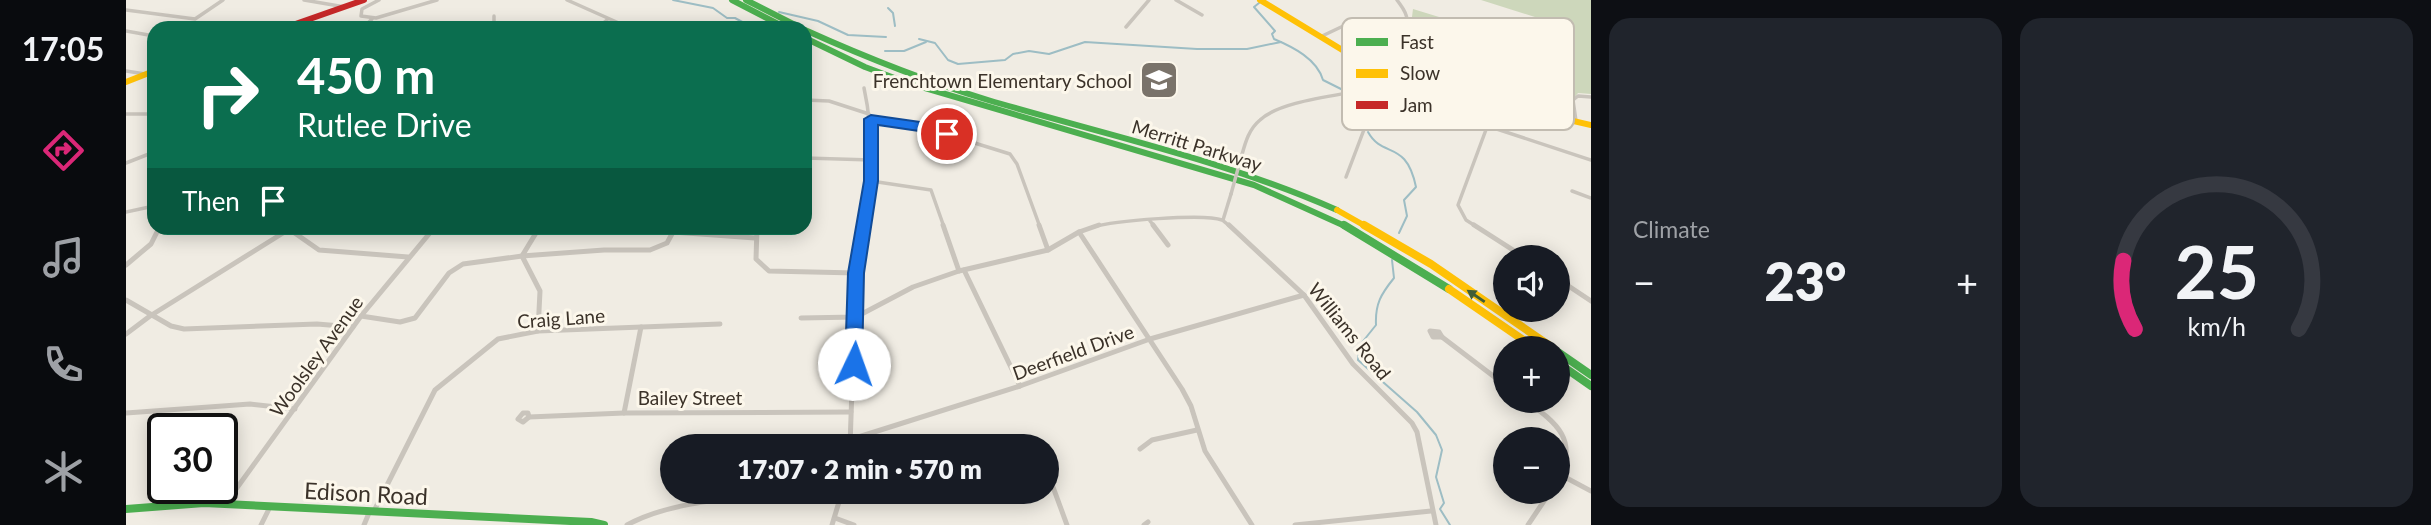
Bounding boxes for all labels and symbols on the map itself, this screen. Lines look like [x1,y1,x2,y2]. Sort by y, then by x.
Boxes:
legend [1342,18,1574,130]
text: Fast [1400,30,1434,53]
school or university icon: Frenchtown Elementary School [1138,59,1180,101]
text: Slow [1400,61,1440,84]
place label: Frenchtown Elementary School [873,69,1132,92]
text: Jam [1400,93,1433,116]
pin [917,104,977,164]
street label: Merritt Parkway [1129,114,1265,176]
street label: Williams Road [1304,278,1396,384]
one-way arrow [1466,290,1486,303]
street label: Woolsley Avenue [264,291,368,421]
street label: Craig Lane [516,303,606,333]
street label: Deerfield Drive [1009,319,1137,385]
position arrow [817,327,891,401]
street label: Bailey Street [638,386,742,409]
speed limit sign: 30 [147,413,238,504]
street label: Edison Road [303,476,429,510]

